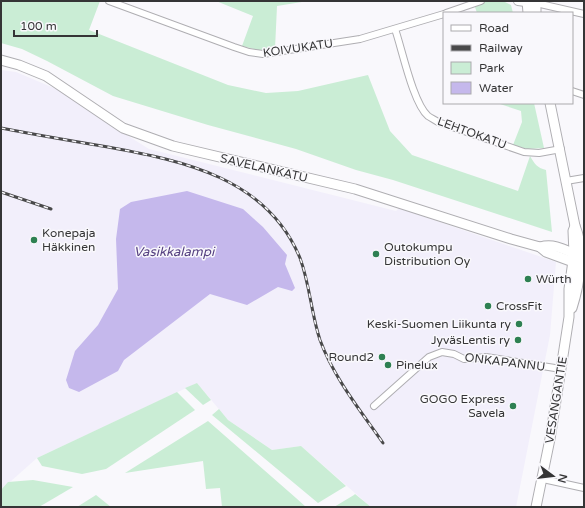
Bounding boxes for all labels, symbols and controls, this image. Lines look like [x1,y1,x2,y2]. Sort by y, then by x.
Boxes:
scale bar [14,12,97,38]
legend [443,12,573,104]
text: 100 m [20,19,57,33]
text: Road [479,21,509,35]
street label: KOIVUKATU [262,36,334,60]
text: Railway [479,41,523,55]
text: Park [479,61,505,75]
text: Water [479,81,514,95]
street label: LEHTOKATU [435,114,509,152]
street label: SAVELANKATU [219,151,309,185]
place label: Konepaja Häkkinen [42,226,96,254]
marker: Konepaja Häkkinen [29,235,39,245]
place label: Outokumpu Distribution Oy [384,240,471,268]
water label: Vasikkalampi [134,244,216,260]
marker: Outokumpu Distribution Oy [371,249,381,259]
place label: Würth [536,272,571,286]
marker: Würth [523,274,533,284]
place label: CrossFit [496,299,543,313]
marker: CrossFit [483,301,493,311]
place label: Keski-Suomen Liikunta ry [367,317,512,331]
marker: Keski-Suomen Liikunta ry [514,319,524,329]
place label: JyväsLentis ry [431,333,511,347]
marker: JyväsLentis ry [513,335,523,345]
place label: Round2 [328,350,374,364]
street label: ONKAPANNU [464,350,546,374]
marker: Round2 [377,352,387,362]
street label: VESANGANTIE [542,355,570,445]
place label: Pinelux [396,358,438,372]
marker: Pinelux [383,360,393,370]
place label: GOGO Express Savela [420,392,505,420]
marker: GOGO Express Savela [508,401,518,411]
north arrow [533,456,573,496]
text: N [555,473,570,484]

